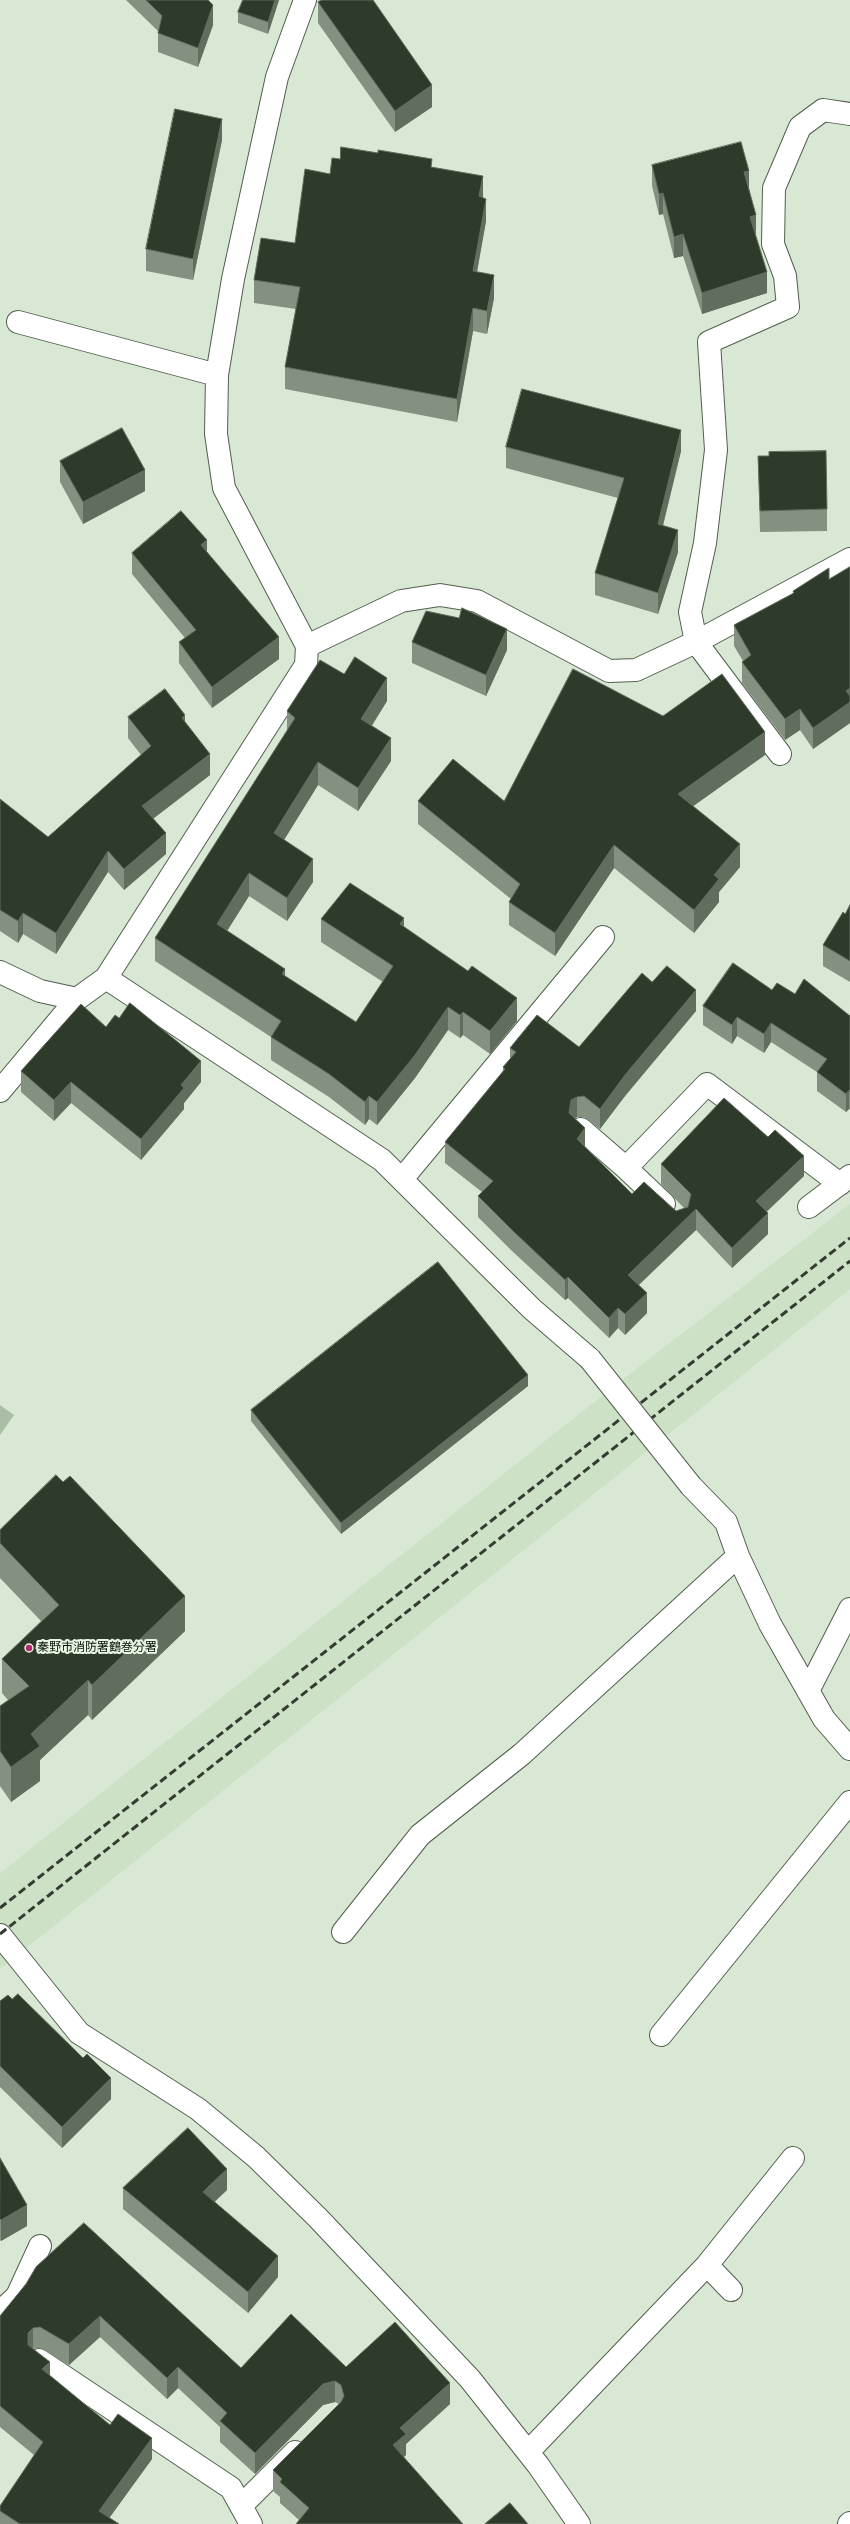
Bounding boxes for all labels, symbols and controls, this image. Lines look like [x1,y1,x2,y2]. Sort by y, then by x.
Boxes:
place label: 秦野市消防署鶴巻分署 [37,1641,157,1655]
marker: 秦野市消防署鶴巻分署 [24,1643,34,1653]

